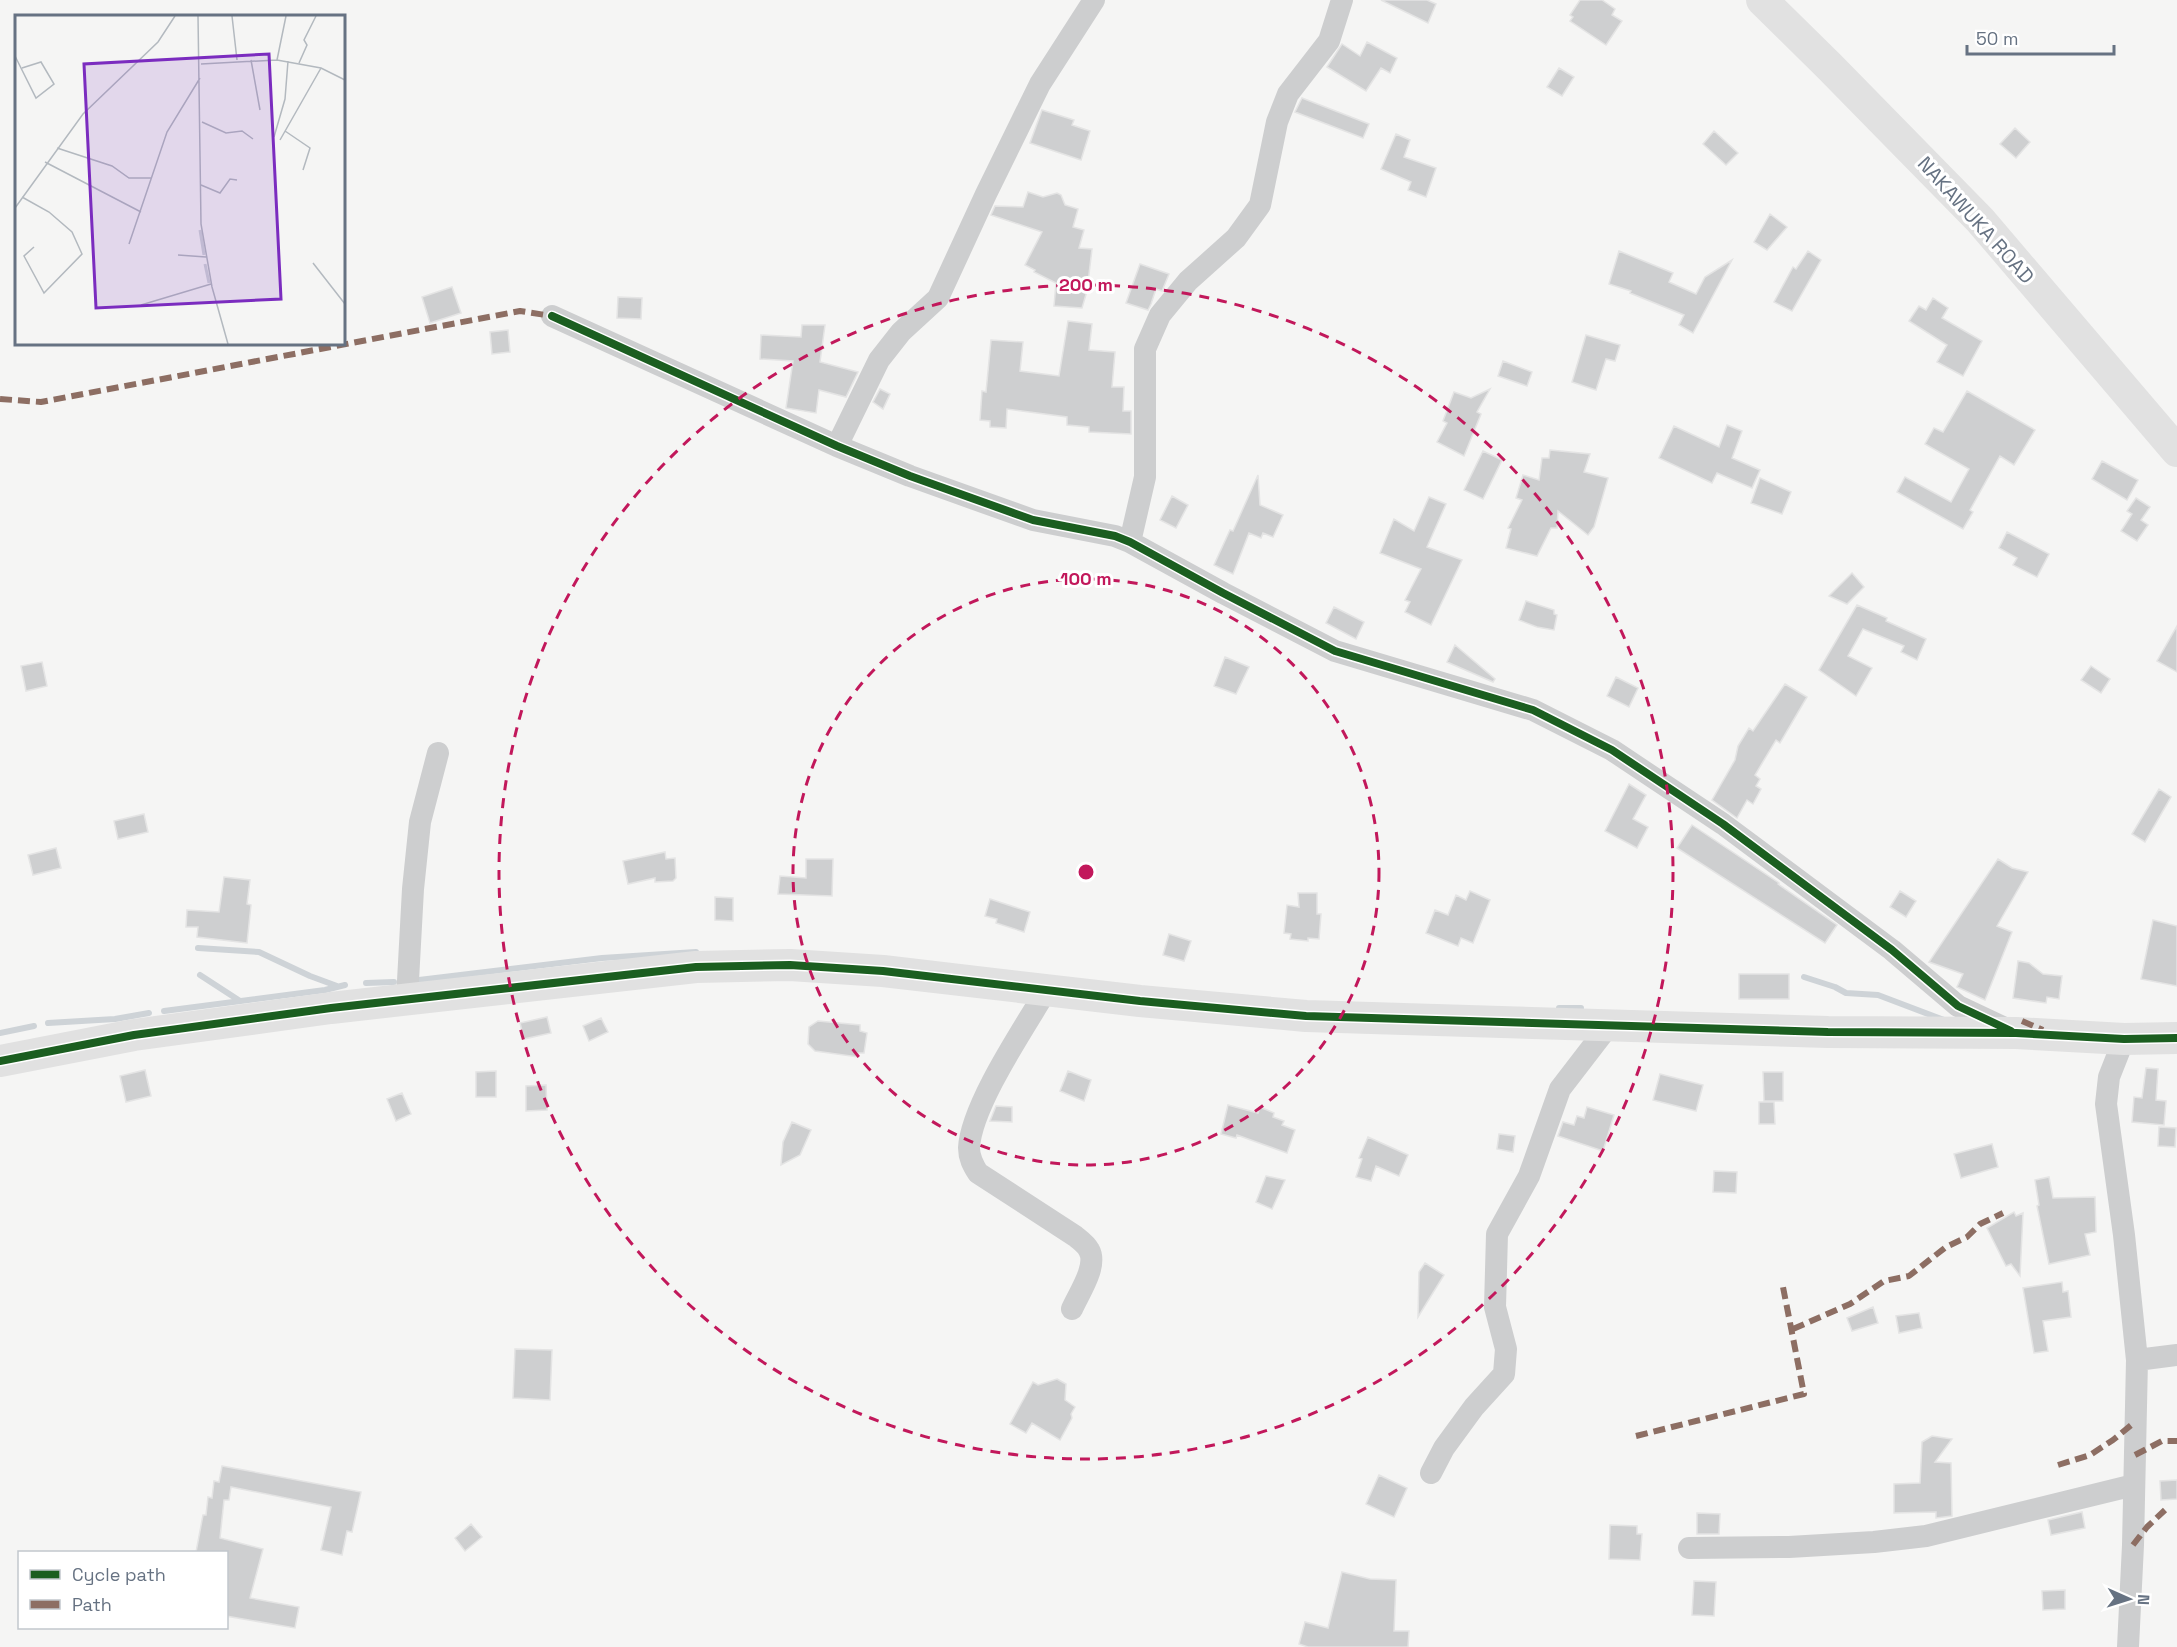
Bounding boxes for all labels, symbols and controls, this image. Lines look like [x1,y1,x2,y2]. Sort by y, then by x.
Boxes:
inset map [15,15,345,345]
scale bar [1967,18,2114,56]
text: 50 m [1976,27,2018,50]
street label: NAKAWUKA ROAD [1912,151,2040,289]
text: 200 m [1059,273,1113,296]
text: 100 m [1060,567,1112,590]
centre of rings [1076,862,1096,882]
legend [18,1551,228,1629]
text: Cycle path [72,1563,166,1586]
north arrow [2099,1569,2159,1629]
text: Path [72,1593,112,1616]
text: N [2133,1594,2154,1606]

